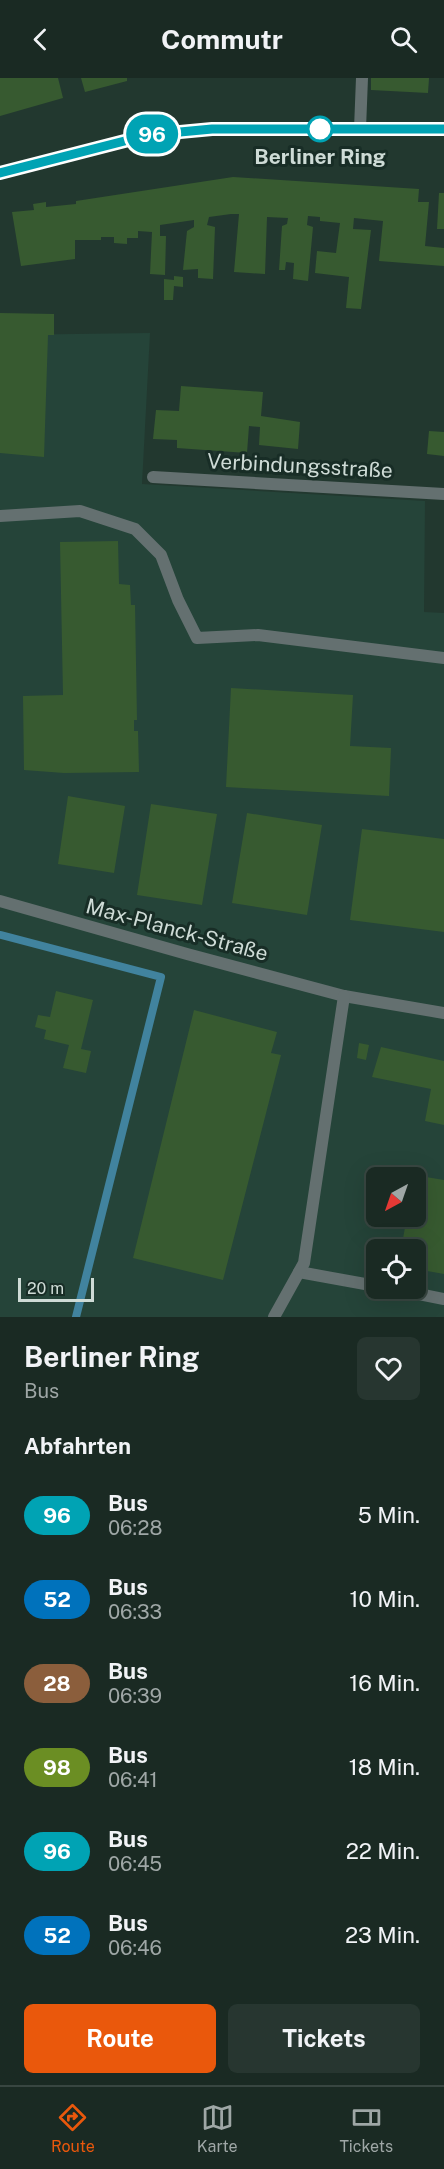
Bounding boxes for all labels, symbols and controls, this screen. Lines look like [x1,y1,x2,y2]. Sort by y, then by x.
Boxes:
icon: back [24,23,57,56]
text: Commutr [161,23,283,55]
icon: search [387,23,420,56]
line badge: 96 [125,114,179,154]
marker: Berliner Ring [307,116,333,142]
text: 96 [138,122,166,147]
place label: Berliner Ring [254,144,386,169]
street label: Verbindungsstraße [207,448,393,483]
street label: Max-Planck-Straße [83,893,271,966]
north arrow [366,1167,426,1227]
map controls [366,1167,426,1299]
button: locate [366,1239,426,1299]
scale bar [18,1275,94,1302]
text: 20 m [27,1279,64,1298]
button: heart [357,1337,420,1400]
text: Berliner Ring [24,1340,199,1373]
text: Bus [24,1379,59,1403]
text: Abfahrten [24,1433,131,1459]
text: Bus [108,1490,148,1516]
text: 5 Min. [358,1502,420,1528]
text: 96 [43,1503,71,1528]
text: 06:28 [108,1516,162,1540]
text: Bus [108,1574,148,1600]
text: 10 Min. [350,1586,420,1612]
text: 52 [43,1587,71,1612]
text: 06:33 [108,1600,162,1624]
text: Bus [108,1658,148,1684]
text: 16 Min. [349,1670,420,1696]
text: 28 [43,1671,71,1696]
text: 06:39 [108,1684,162,1708]
text: Bus [108,1742,148,1768]
text: 18 Min. [349,1754,420,1780]
text: 98 [43,1755,71,1780]
text: 06:41 [108,1768,158,1792]
text: Bus [108,1826,148,1852]
text: 22 Min. [346,1838,420,1864]
text: 96 [43,1839,71,1864]
text: 06:45 [108,1852,162,1876]
text: Bus [108,1910,148,1936]
text: 23 Min. [345,1922,420,1948]
text: 52 [43,1923,71,1948]
text: 06:46 [108,1936,162,1960]
button: Route [24,2004,216,2073]
button: Tickets [228,2004,420,2073]
tab: Route [51,2101,95,2156]
tab: Karte [197,2101,237,2156]
tab: Tickets [339,2101,393,2156]

